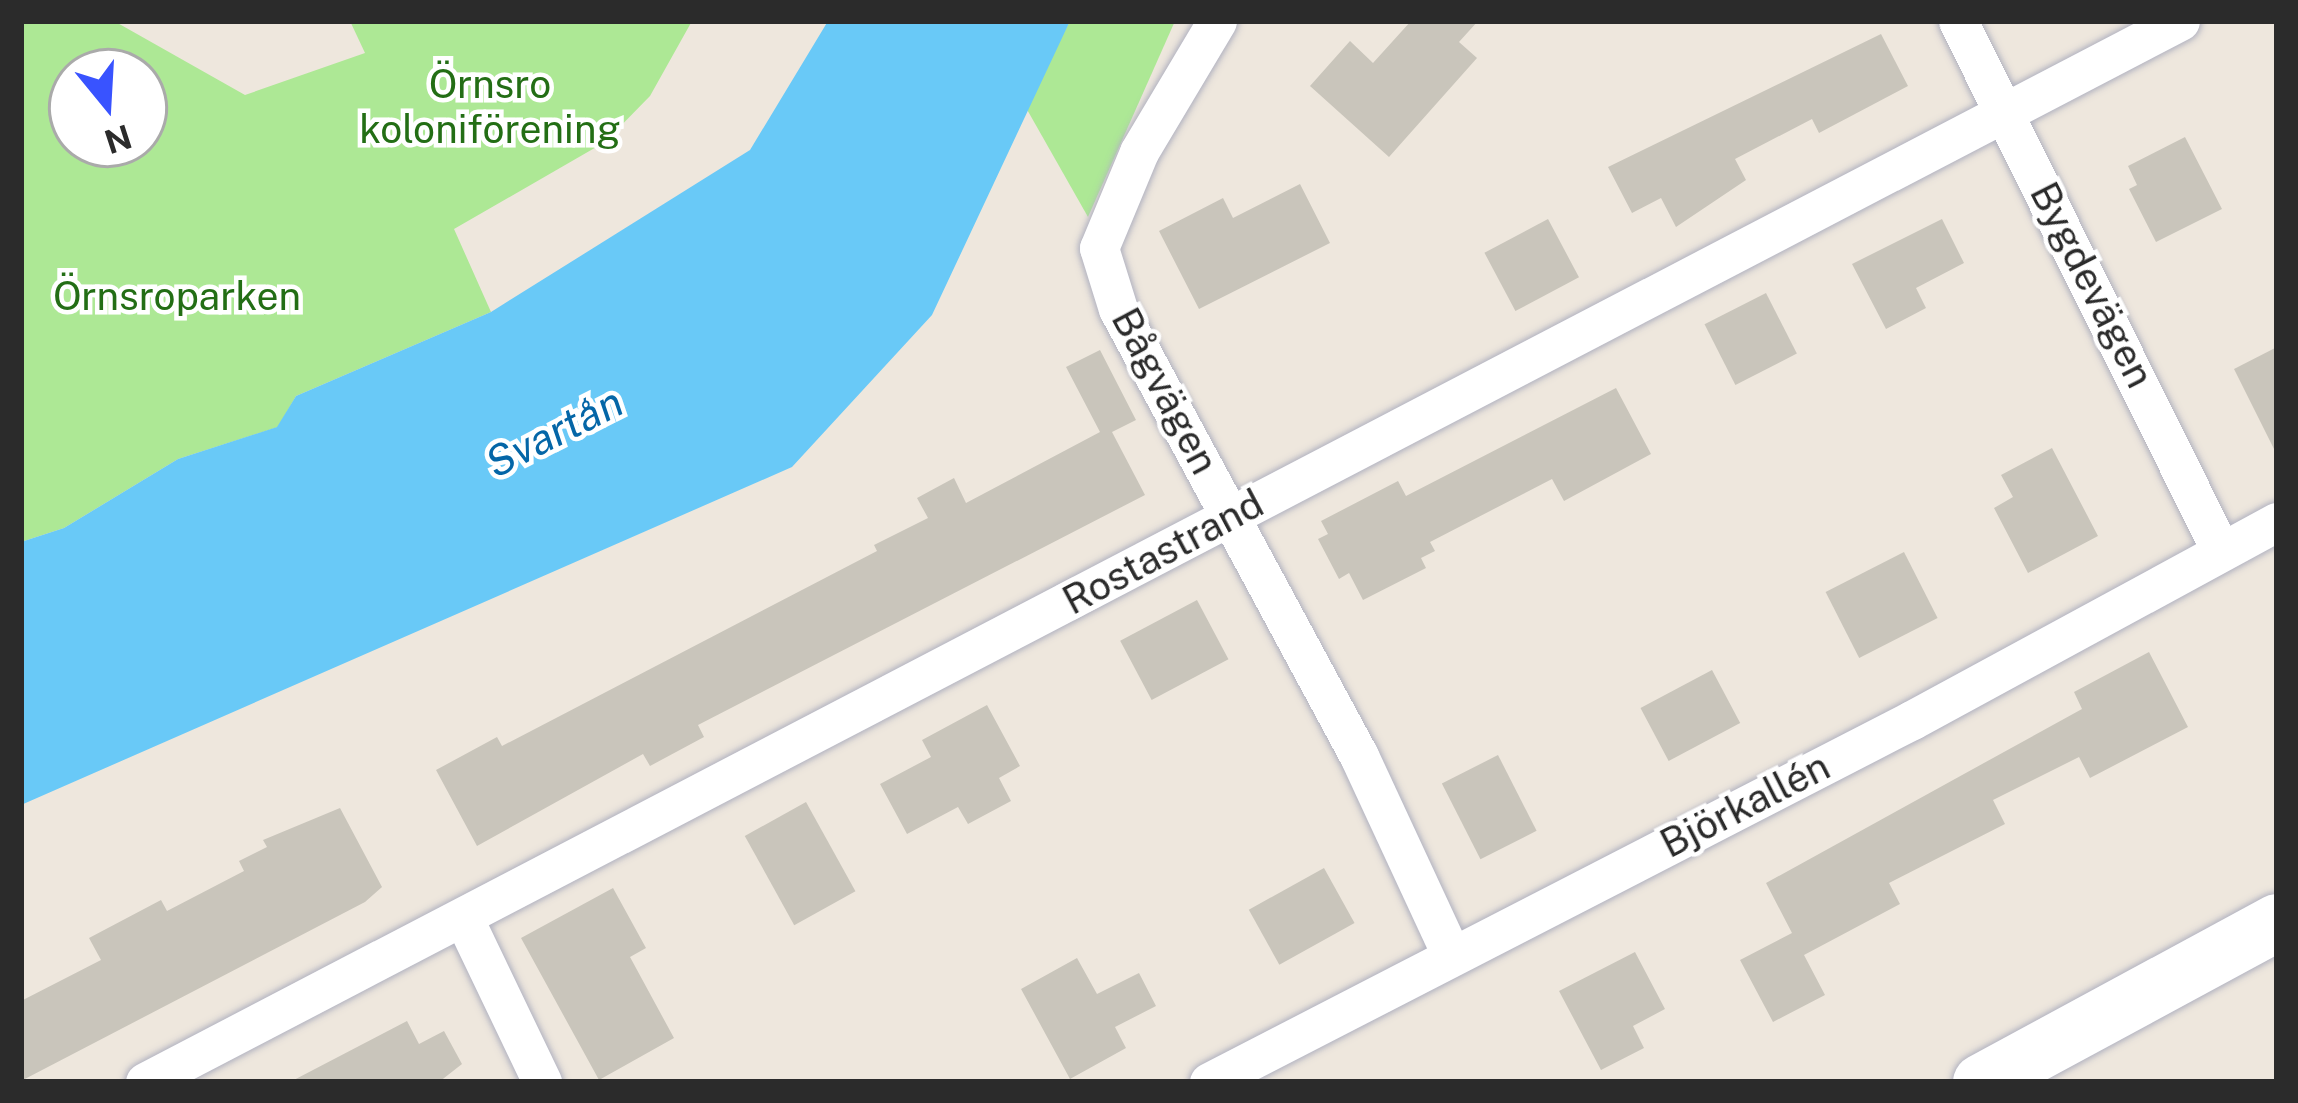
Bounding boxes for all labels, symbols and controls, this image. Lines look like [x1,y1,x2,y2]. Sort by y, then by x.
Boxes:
north arrow [48,48,168,168]
park label: Örnsro koloniförening [359,62,621,153]
text: N [100,117,136,161]
street label: Bygdevägen [2020,175,2164,395]
park label: Örnsroparken [53,273,301,319]
street label: Bågvägen [1102,300,1228,482]
water label: Svartån [477,376,631,488]
street label: Rostastrand [1055,480,1271,624]
street label: Björkallén [1653,743,1837,867]

